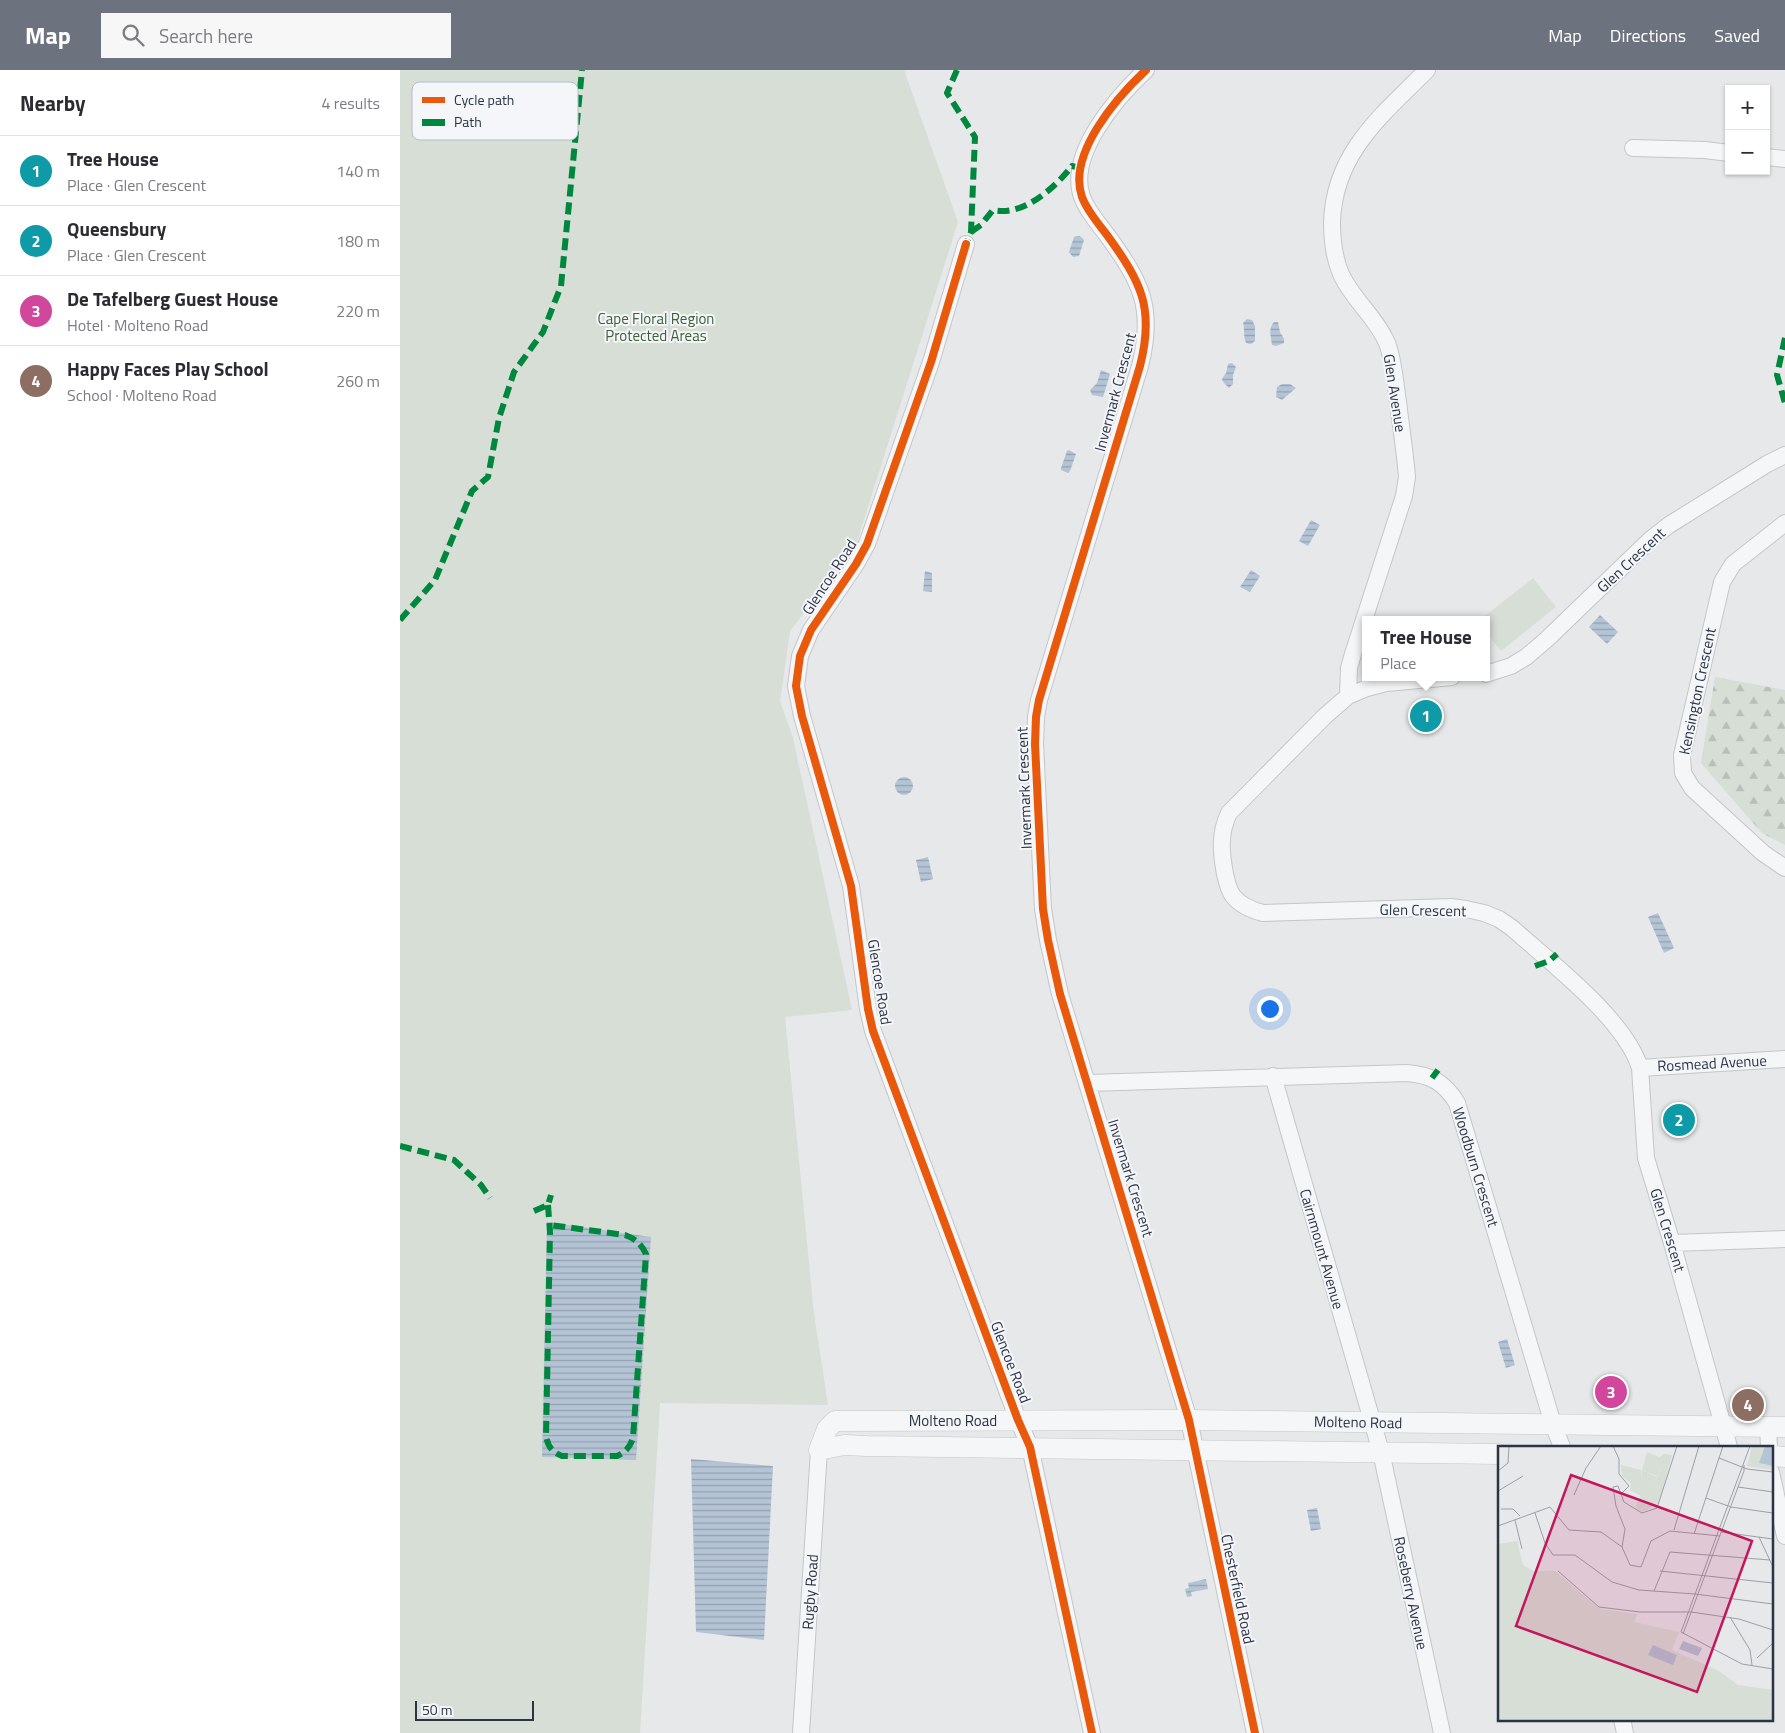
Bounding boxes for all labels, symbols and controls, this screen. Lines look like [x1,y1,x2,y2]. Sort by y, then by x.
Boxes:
search box [101,13,451,58]
text: Map [25,17,71,53]
icon: search [119,21,147,49]
text: Search here [159,21,253,50]
text: Map [1548,22,1582,49]
text: Directions [1610,22,1686,49]
text: Saved [1714,22,1760,49]
legend [412,82,578,140]
map controls [1725,85,1770,175]
button: + [1725,85,1770,130]
text: Nearby [20,87,85,119]
text: Cycle path [454,89,514,110]
text: 4 results [321,91,380,115]
text: Path [454,111,482,132]
button: − [1725,130,1770,175]
text: Tree House [67,144,159,173]
text: 1 [32,159,40,183]
text: 140 m [336,159,380,183]
text: Place · Glen Crescent [67,173,206,197]
text: Queensbury [67,214,166,243]
text: 2 [32,229,40,253]
text: 180 m [336,229,380,253]
text: Place · Glen Crescent [67,243,206,267]
text: De Tafelberg Guest House [67,284,278,313]
text: 3 [32,299,40,323]
text: 220 m [336,299,380,323]
park label: Cape Floral Region Protected Areas [598,307,714,347]
text: Hotel · Molteno Road [67,313,208,337]
street label: Invermark Crescent [1088,329,1142,454]
street label: Glen Avenue [1377,352,1413,434]
text: Happy Faces Play School [67,354,269,383]
text: 4 [32,369,40,393]
text: 260 m [336,369,380,393]
text: School · Molteno Road [67,383,217,407]
street label: Glen Crescent [1591,522,1671,598]
street label: Glencoe Road [796,535,862,619]
popup [1362,616,1490,681]
text: Tree House [1380,622,1472,651]
street label: Kensington Crescent [1672,625,1722,757]
text: Place [1380,651,1416,675]
pin: 1 [1410,697,1442,735]
street label: Invermark Crescent [1010,726,1038,849]
street label: Glen Crescent [1379,898,1467,922]
street label: Glencoe Road [862,938,898,1026]
your location [1257,996,1283,1022]
street label: Rosmead Avenue [1657,1049,1767,1077]
pin: 2 [1663,1101,1695,1139]
street label: Woodburn Crescent [1447,1104,1505,1230]
street label: Invermark Crescent [1102,1116,1160,1241]
street label: Glen Crescent [1644,1185,1692,1275]
street label: Cairnmount Avenue [1294,1186,1350,1312]
street label: Glencoe Road [985,1318,1037,1406]
pin: 3 [1595,1373,1627,1411]
pin: 4 [1732,1386,1764,1424]
street label: Molteno Road [909,1409,997,1432]
street label: Molteno Road [1314,1410,1402,1434]
inset map [1498,1446,1772,1720]
street label: Chesterfield Road [1215,1532,1261,1646]
street label: Roseberry Avenue [1388,1534,1434,1652]
street label: Rugby Road [796,1553,824,1631]
scale bar [415,1698,534,1721]
text: 50 m [422,1699,452,1720]

